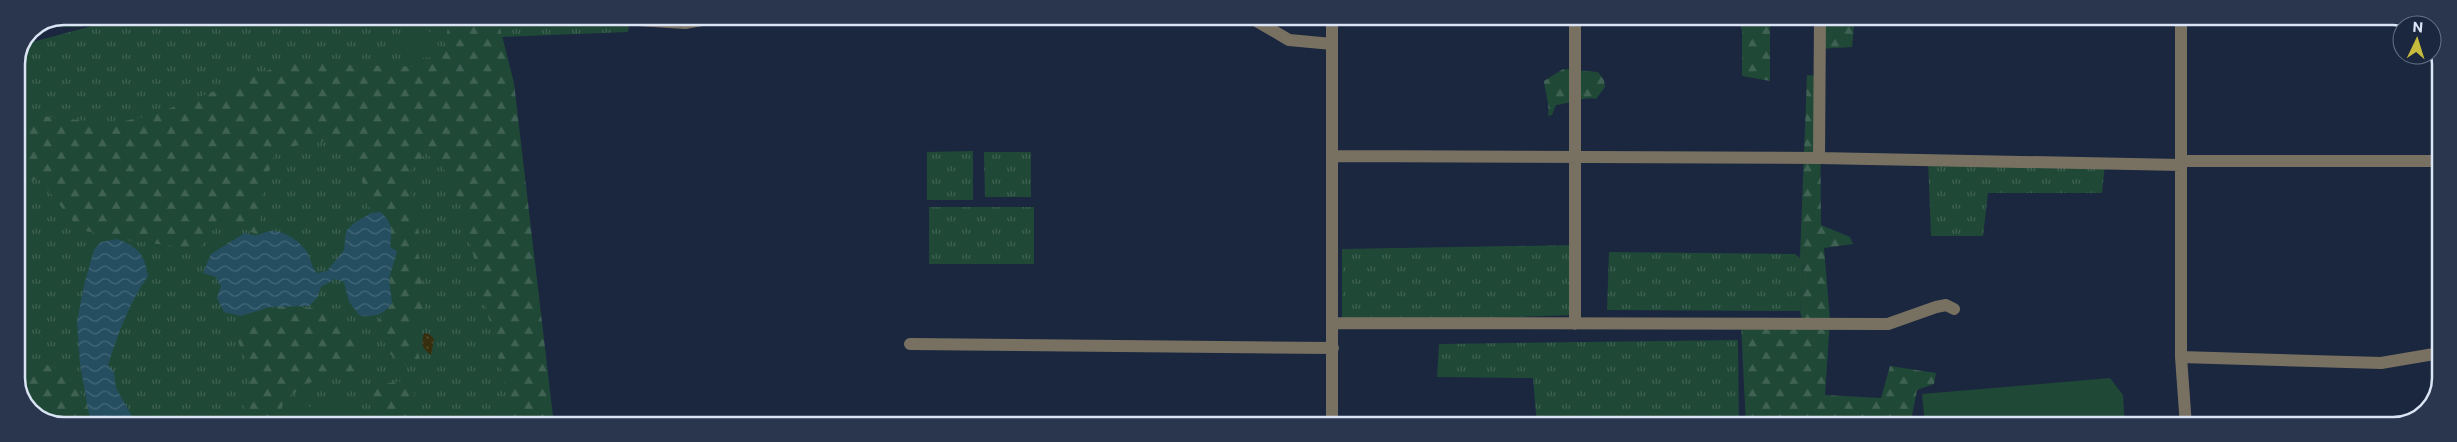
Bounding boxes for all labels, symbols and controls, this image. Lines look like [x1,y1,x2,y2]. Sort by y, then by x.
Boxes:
north arrow [2392,15,2442,65]
text: N [2412,18,2424,35]

